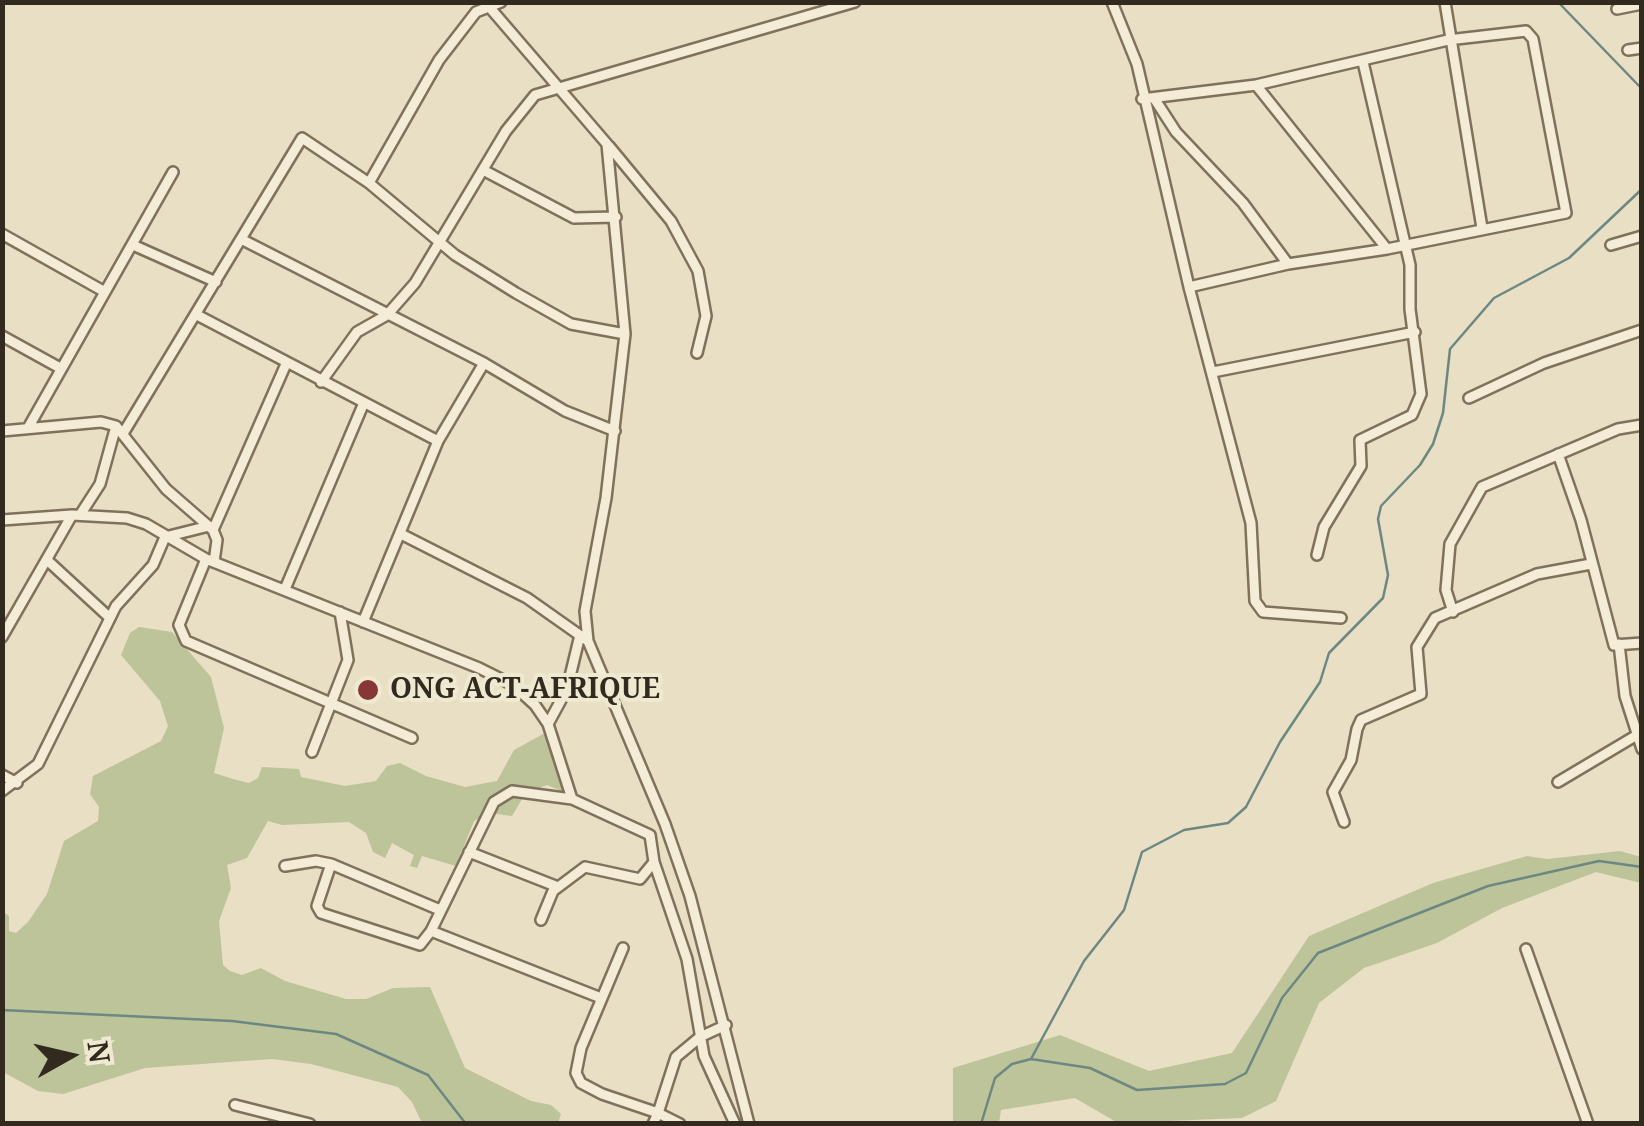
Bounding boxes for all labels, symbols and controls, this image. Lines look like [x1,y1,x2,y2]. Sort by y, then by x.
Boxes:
place label: ONG ACT-AFRIQUE [390,673,660,707]
marker: ONG ACT-AFRIQUE [355,677,381,703]
north arrow [20,1006,120,1106]
text: N [79,1038,120,1065]

